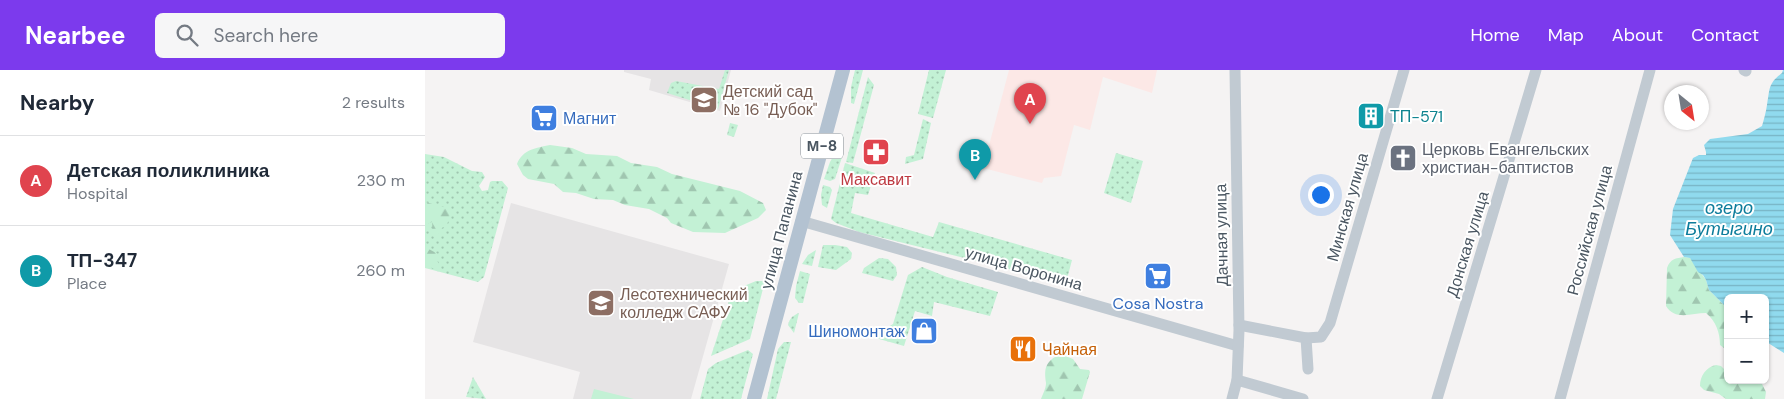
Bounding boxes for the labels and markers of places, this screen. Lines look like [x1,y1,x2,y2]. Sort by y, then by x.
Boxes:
place label: Детский сад № 16 "Дубок" [723,81,818,120]
pin: A [1014,83,1046,124]
school or university icon: Детский сад № 16 "Дубок" [689,85,719,115]
building icon: ТП-571 [1356,101,1386,131]
supermarket icon: Магнит [529,103,559,133]
place label: ТП-571 [1390,106,1443,127]
place label: Магнит [563,108,617,129]
pharmacy icon: Максавит [861,137,891,167]
pin: B [959,139,991,180]
place label: Церковь Евангельских христиан-баптистов [1422,139,1589,178]
church icon: Церковь Евангельских христиан-баптистов [1388,143,1418,173]
place label: Максавит [840,169,912,190]
supermarket icon: Cosa Nostra [1143,261,1173,291]
place label: Лесотехнический колледж САФУ [620,284,748,323]
school or university icon: Лесотехнический колледж САФУ [586,288,616,318]
place label: Cosa Nostra [1112,293,1204,314]
shop icon: Шиномонтаж [909,316,939,346]
place label: Шиномонтаж [808,321,905,342]
restaurant icon: Чайная [1008,334,1038,364]
place label: Чайная [1042,339,1097,360]

